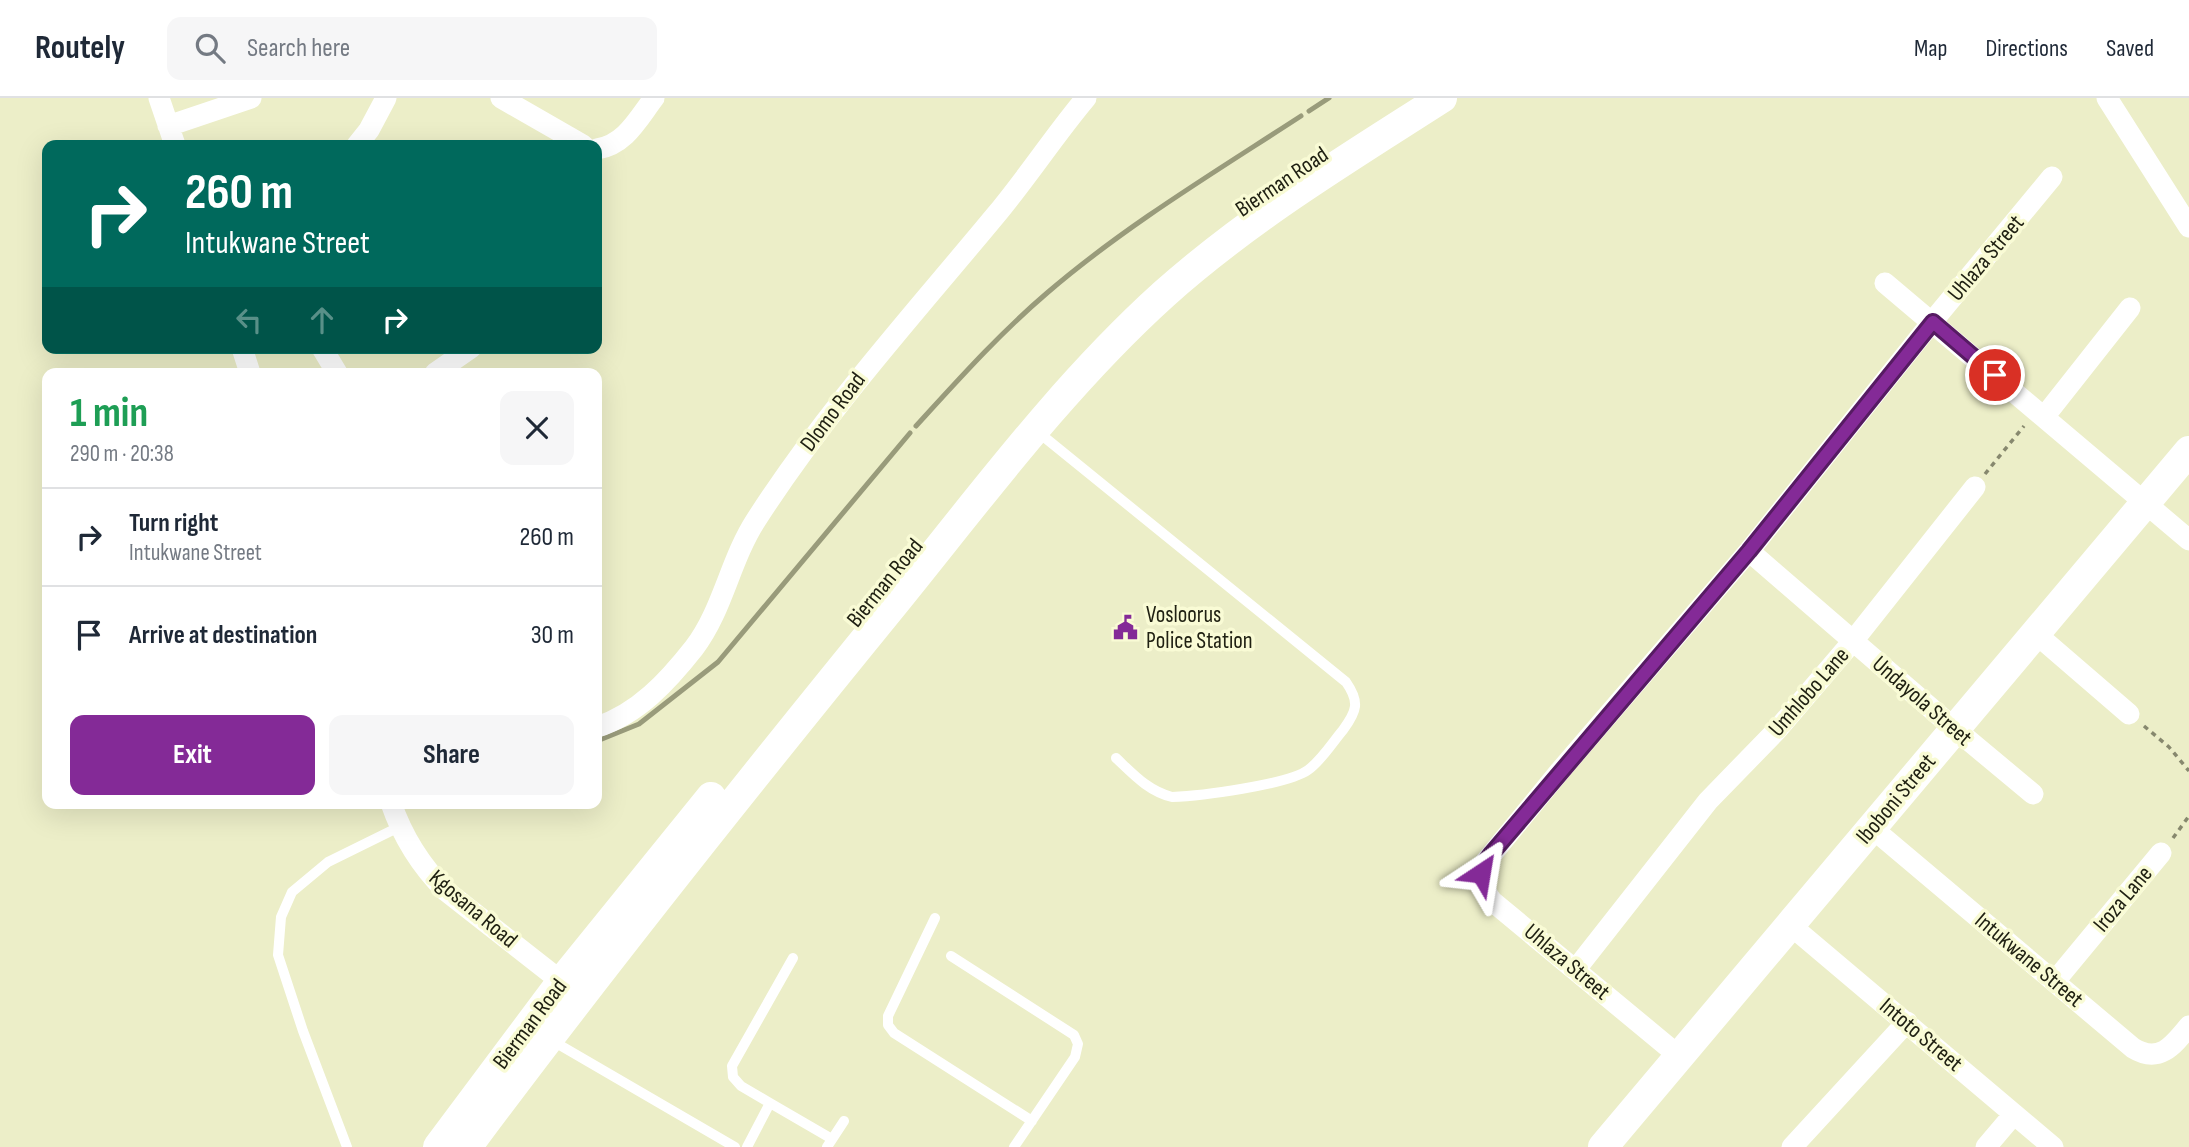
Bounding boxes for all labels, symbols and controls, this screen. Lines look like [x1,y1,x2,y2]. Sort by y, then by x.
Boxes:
search box [167,17,657,80]
text: Routely [35,28,125,68]
icon: search [191,29,229,67]
text: Search here [247,33,350,64]
text: Map [1914,34,1947,63]
text: Directions [1985,34,2068,63]
text: Saved [2106,34,2154,63]
street label: Bierman Road [1230,141,1334,223]
text: 260 m [185,164,293,223]
icon: right [70,168,161,259]
street label: Uhlaza Street [1942,209,2030,307]
text: Intukwane Street [185,224,370,263]
icon: left [230,301,268,339]
icon: ahead [303,301,341,339]
icon: right [376,301,414,339]
pin [1965,345,2025,405]
icon: arrive [1976,356,2014,394]
street label: Dlomo Road [794,367,872,457]
text: 1 min [70,388,148,439]
button: close [500,391,574,465]
text: 290 m · 20:38 [70,440,174,468]
text: Turn right [129,508,218,539]
icon: right [70,518,108,556]
text: 260 m [519,522,574,553]
street label: Bierman Road [841,533,929,633]
text: Intukwane Street [129,539,262,567]
place label: Vosloorus Police Station [1146,601,1253,655]
public building icon: Vosloorus Police Station [1112,614,1140,642]
icon: arrive [70,616,108,654]
text: Arrive at destination [129,620,317,651]
text: 30 m [531,620,574,651]
street label: Umhlobo Lane [1763,642,1855,742]
street label: Undayola Street [1866,650,1978,752]
button: Exit [70,715,315,795]
button: Share [329,715,574,795]
street label: Iboboni Street [1850,748,1942,850]
position arrow [1444,836,1518,910]
street label: Iroza Lane [2087,860,2159,938]
street label: Kgosana Road [423,864,523,954]
street label: Intukwane Street [1969,907,2089,1013]
street label: Uhlaza Street [1518,918,1616,1006]
street label: Bierman Road [487,973,573,1075]
street label: Intoto Street [1874,992,1968,1078]

